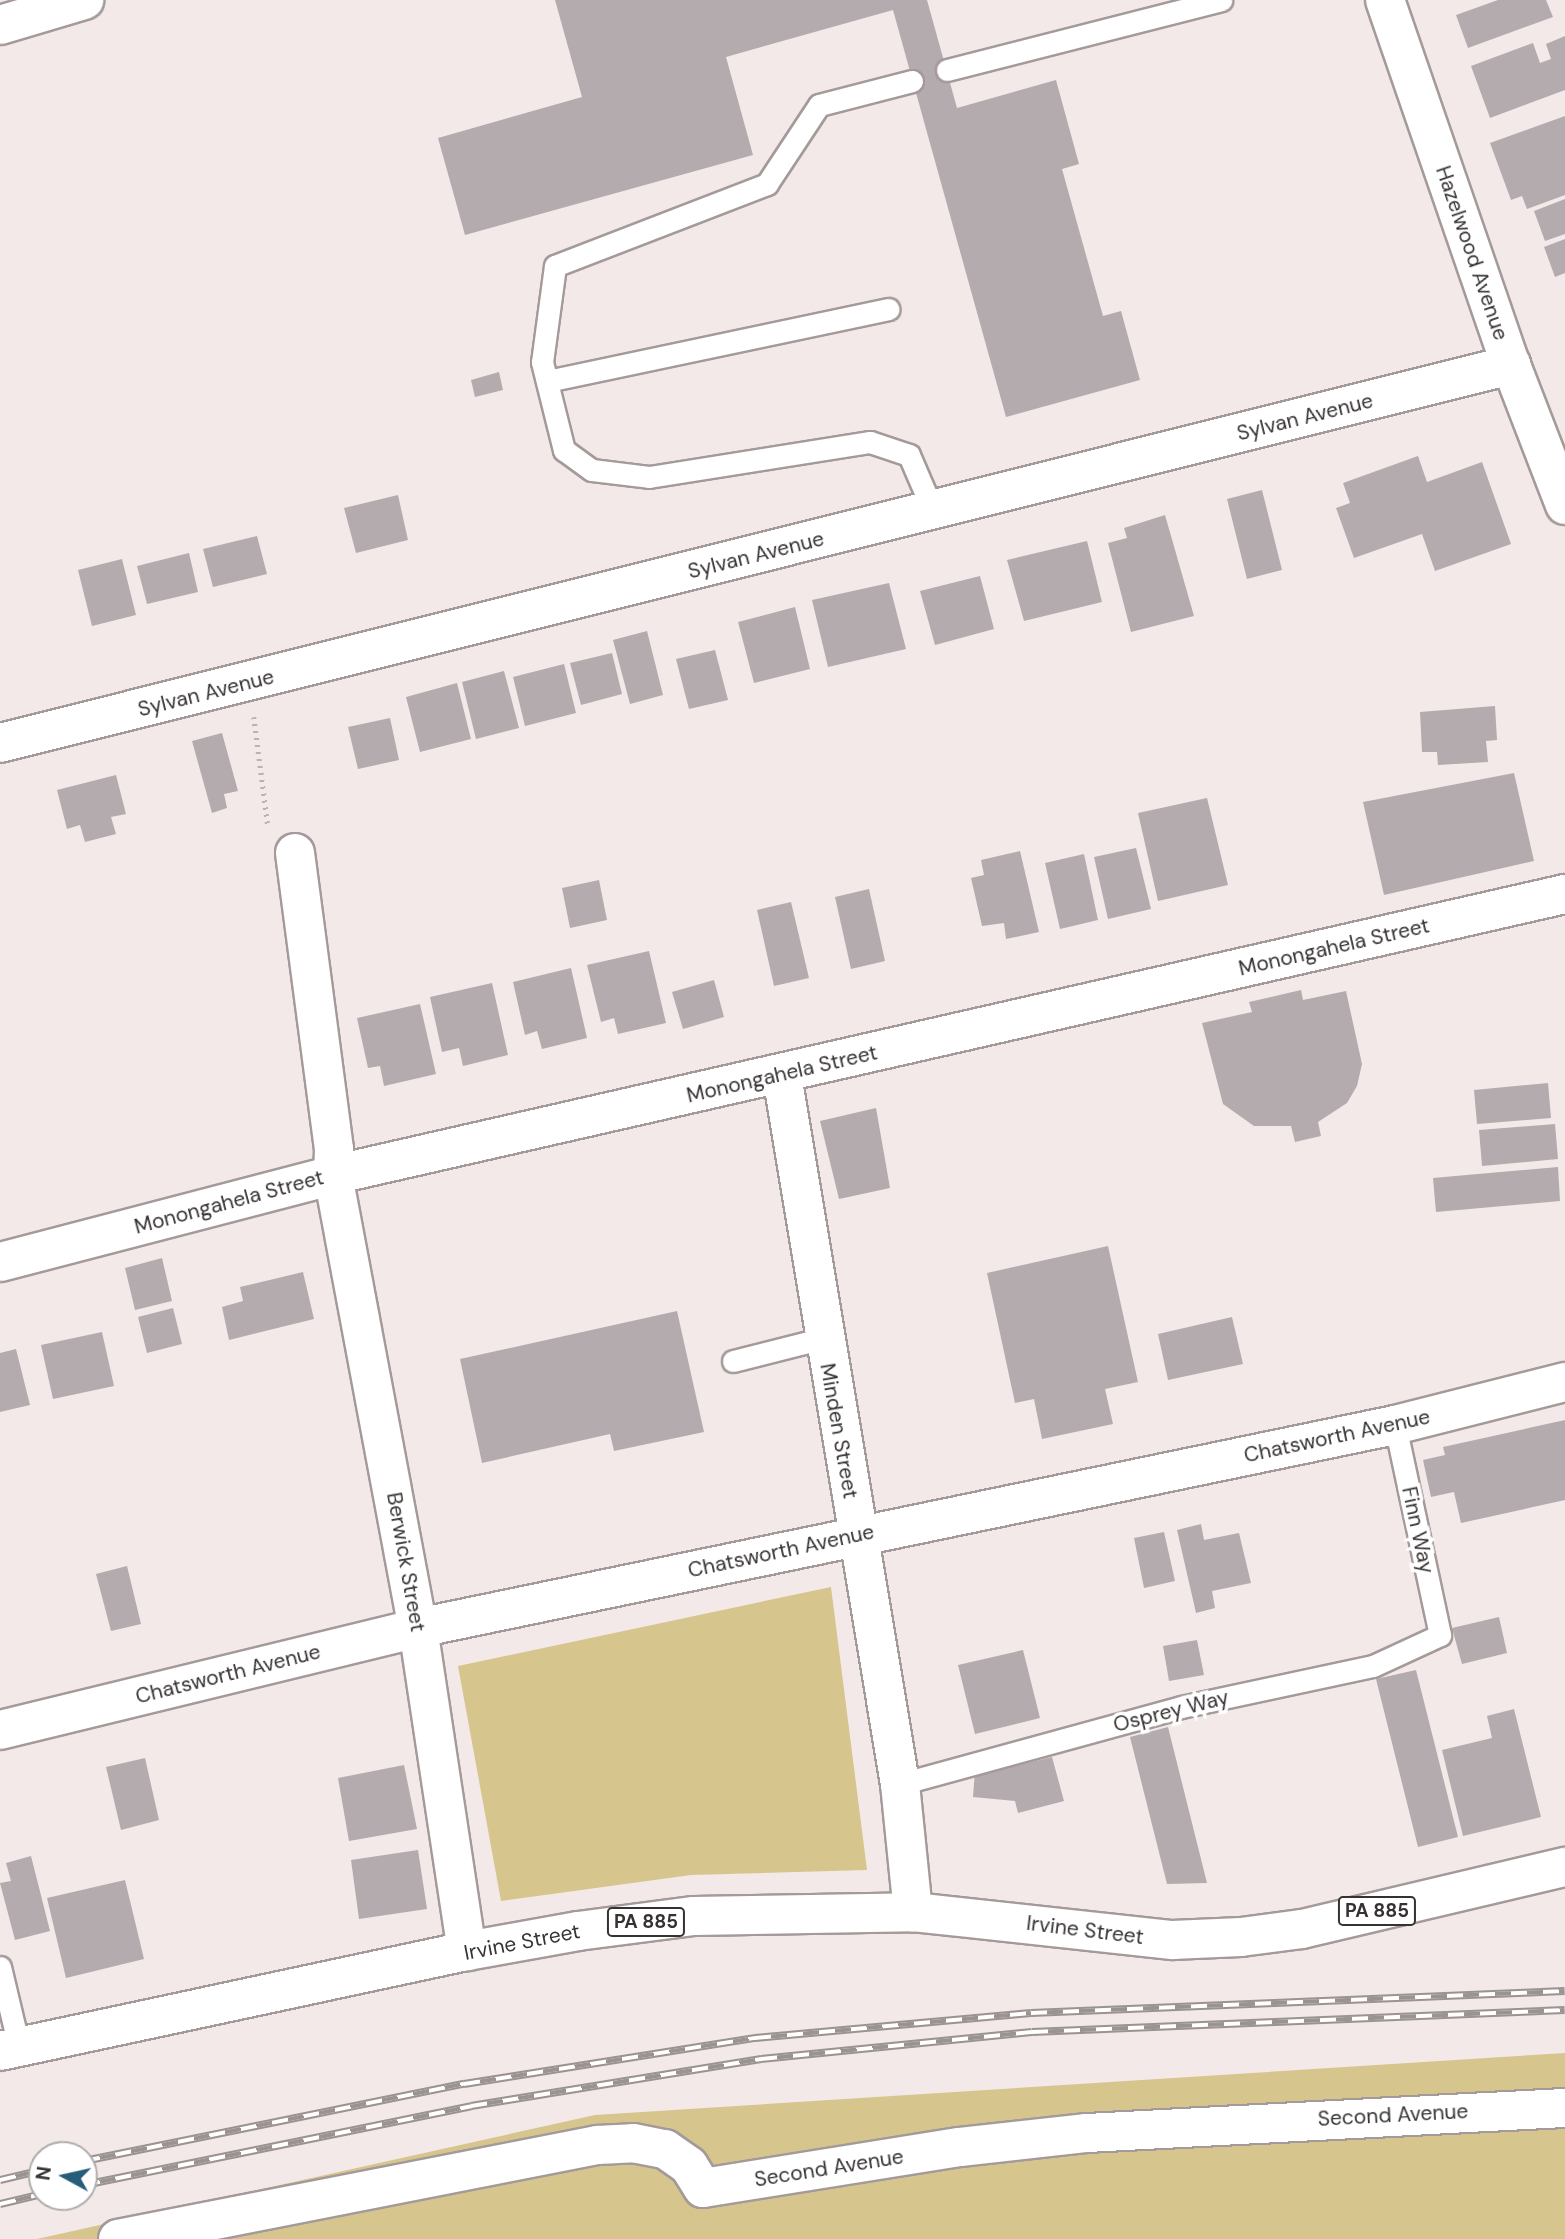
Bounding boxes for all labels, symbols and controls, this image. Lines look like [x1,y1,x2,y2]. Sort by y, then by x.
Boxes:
street label: Hazelwood Avenue [1430,163,1514,343]
street label: Sylvan Avenue [1234,388,1376,446]
street label: Sylvan Avenue [685,526,827,584]
street label: Sylvan Avenue [135,664,277,722]
street label: Monongahela Street [1236,913,1432,981]
street label: Monongahela Street [684,1040,880,1108]
street label: Monongahela Street [132,1165,326,1239]
street label: Minden Street [815,1361,863,1501]
street label: Chatsworth Avenue [1242,1404,1432,1468]
street label: Finn Way [1397,1484,1439,1576]
street label: Berwick Street [381,1490,431,1634]
street label: Chatsworth Avenue [686,1519,876,1583]
street label: Chatsworth Avenue [133,1639,323,1709]
street label: Osprey Way [1111,1684,1231,1738]
road number: PA 885 [1337,1896,1417,1926]
road number: PA 885 [606,1906,686,1938]
street label: Irvine Street [1025,1910,1145,1950]
street label: Irvine Street [462,1918,582,1966]
street label: Second Avenue [1317,2098,1469,2132]
north arrow [28,2141,98,2211]
street label: Second Avenue [753,2144,905,2192]
text: N [30,2165,57,2182]

